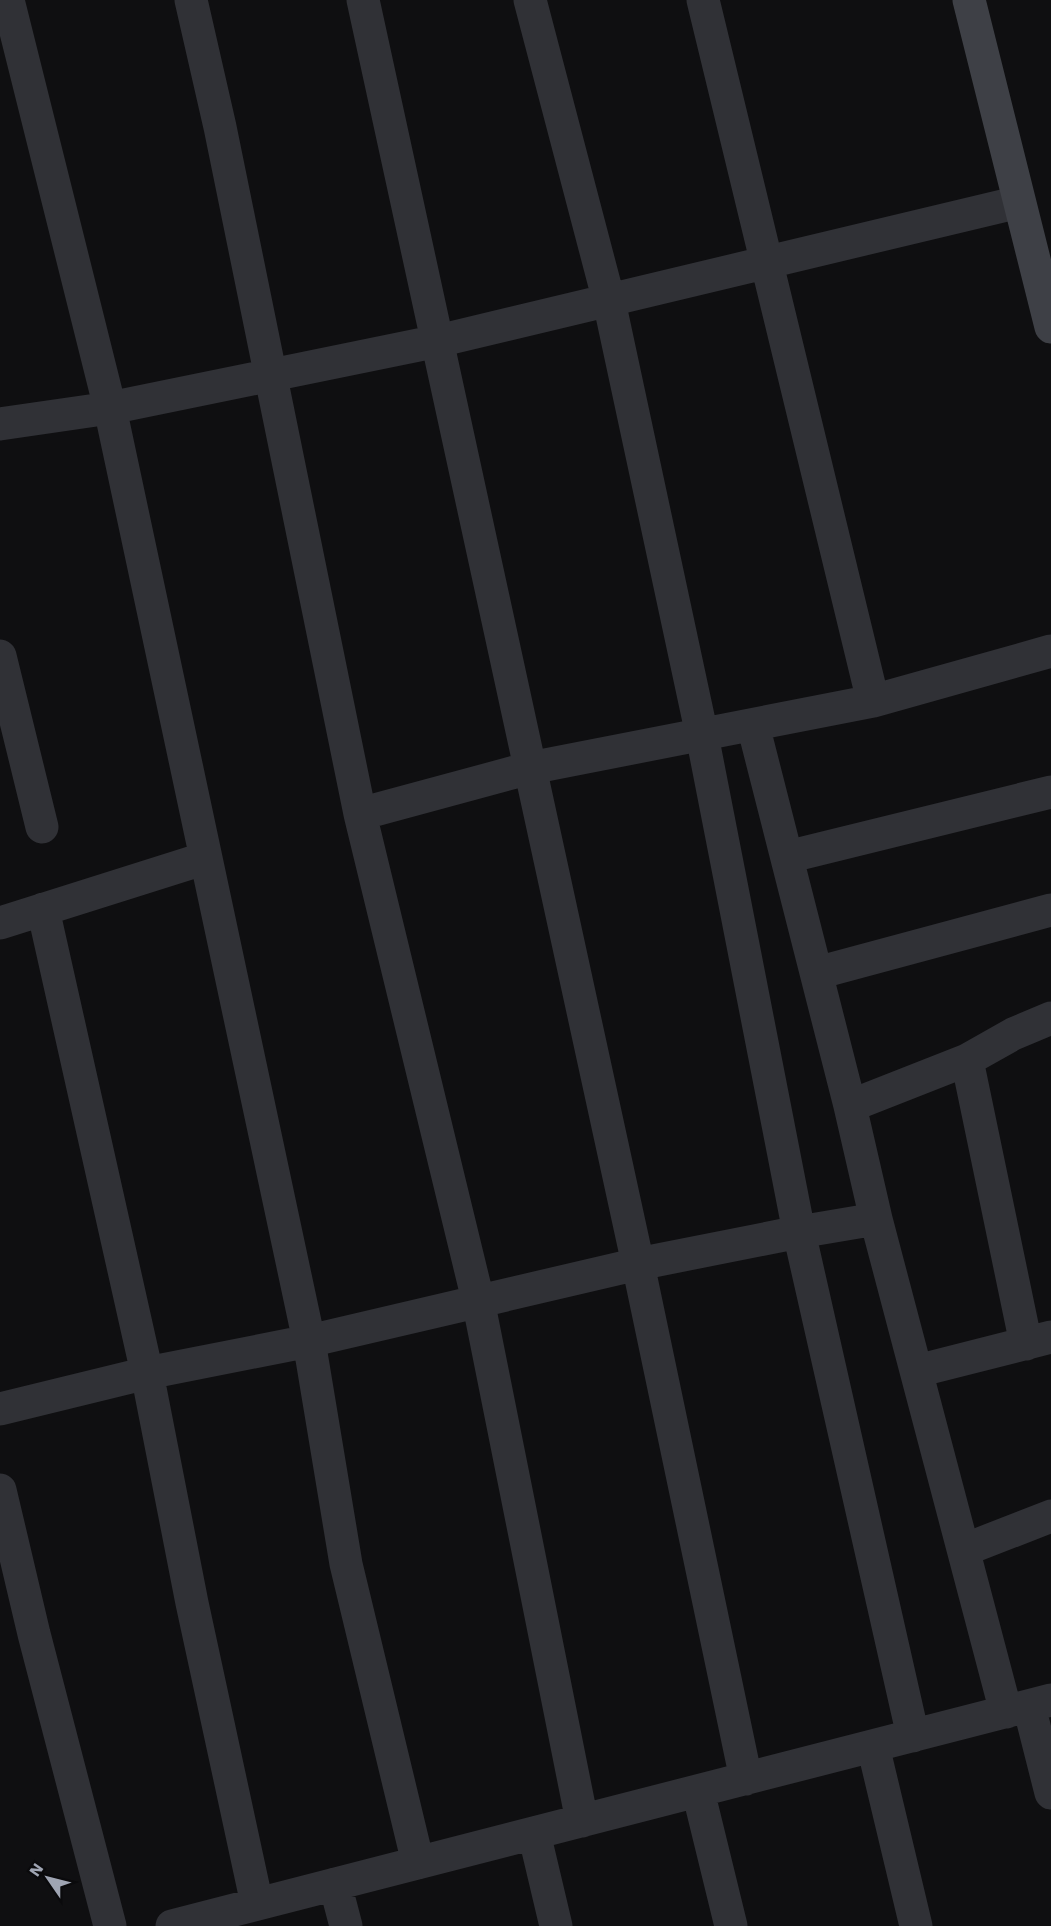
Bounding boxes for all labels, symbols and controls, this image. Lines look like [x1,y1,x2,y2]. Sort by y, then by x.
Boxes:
north arrow [18,1848,78,1908]
text: N [25,1859,47,1880]

